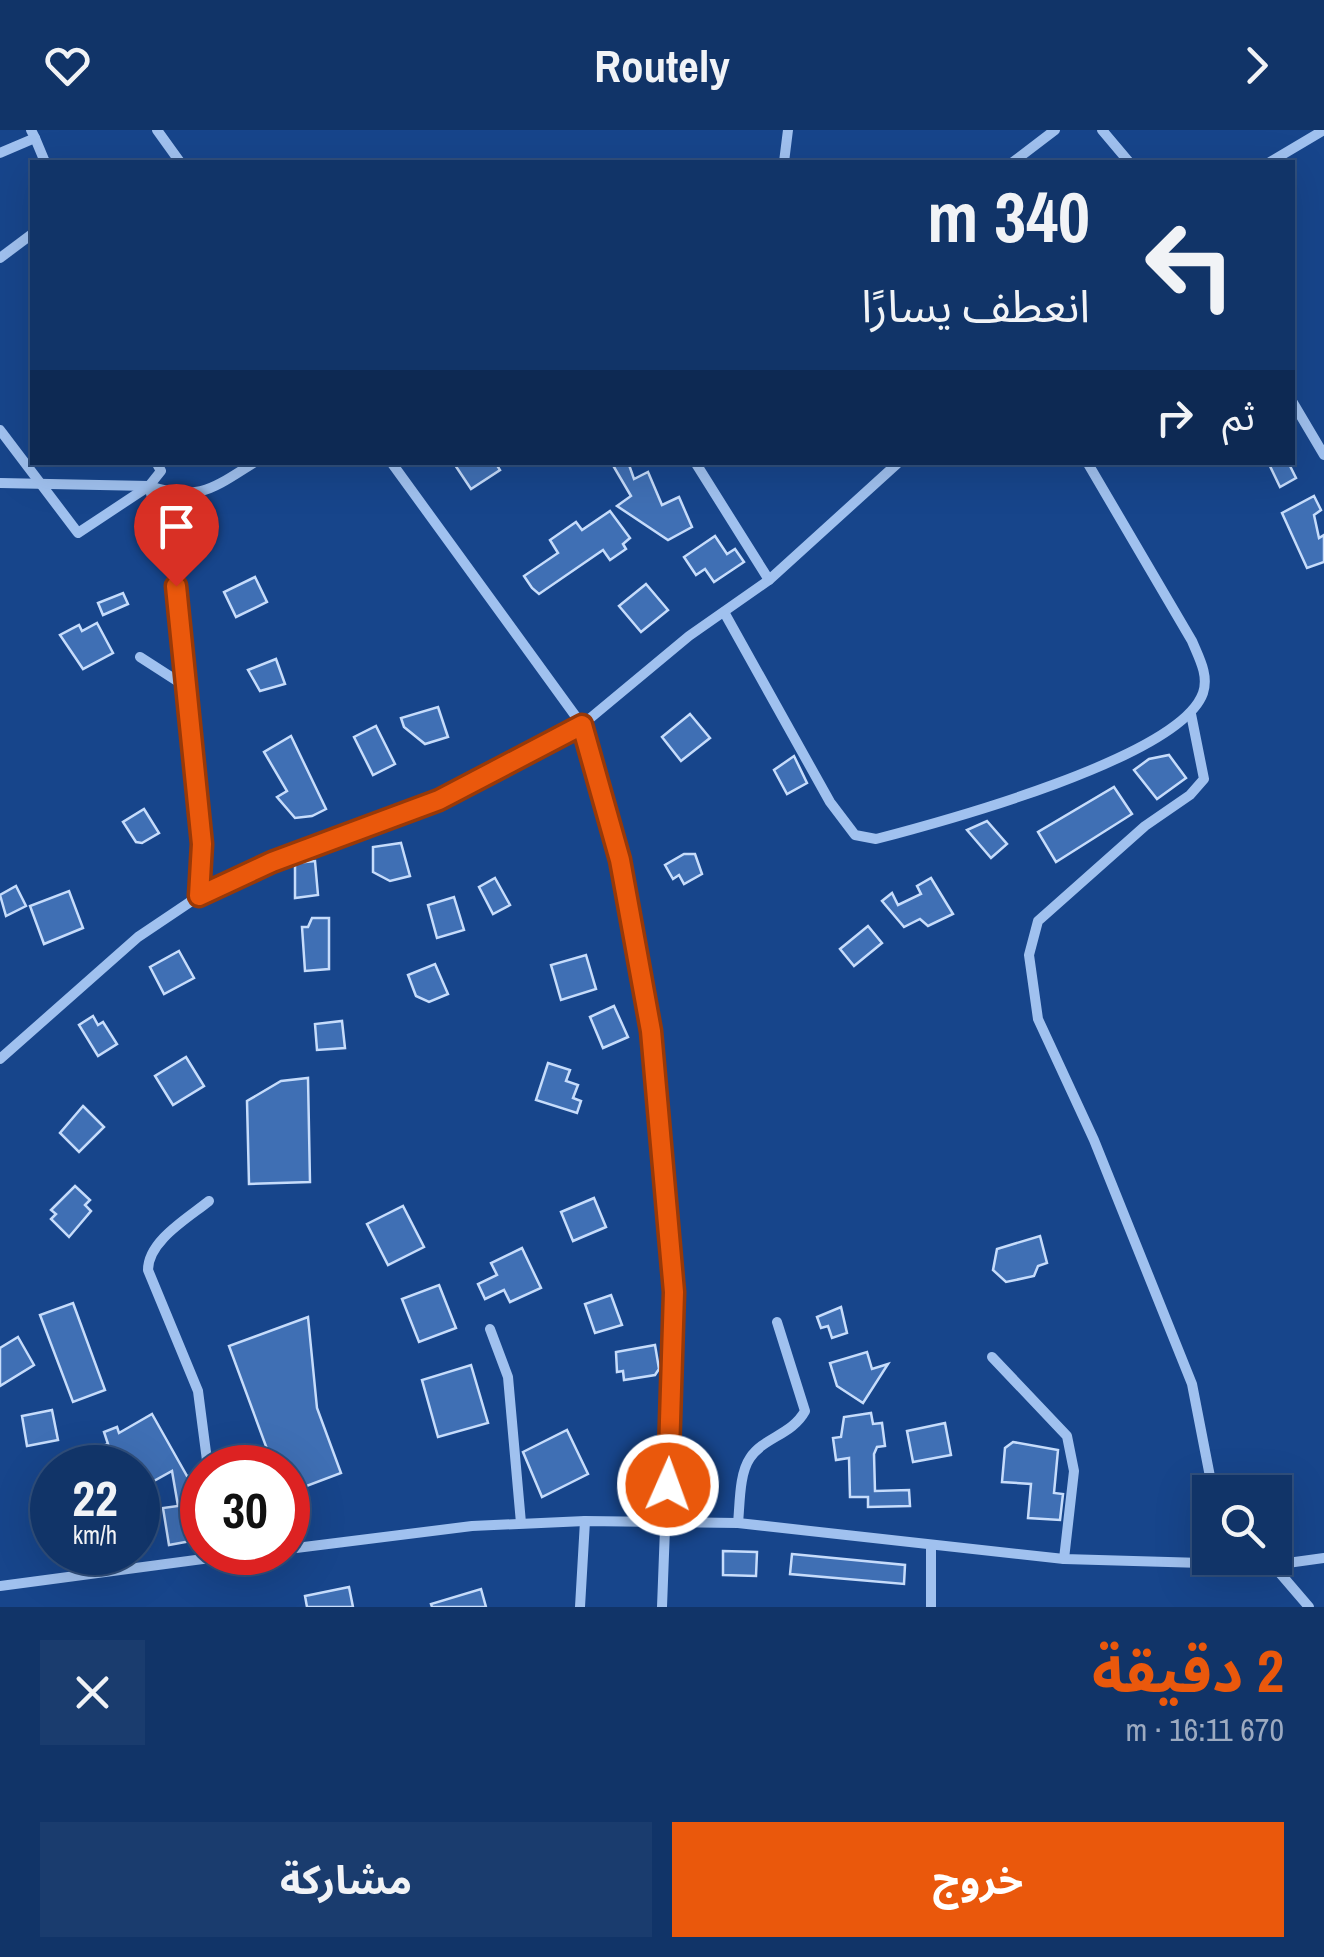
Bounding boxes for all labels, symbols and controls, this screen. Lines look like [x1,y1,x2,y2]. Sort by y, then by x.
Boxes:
text: Routely [594,35,730,96]
icon: heart [40,38,95,93]
icon: forward [1229,38,1284,93]
text: 340 m [927,170,1090,264]
icon: left [1125,200,1255,330]
text: انعطف يسارًا [861,275,1090,336]
icon: right [1147,390,1202,445]
text: ثم [1222,391,1255,442]
pin [134,484,219,587]
icon: arrive [149,499,204,554]
position arrow [616,1433,720,1537]
speed limit sign: 30 [180,1445,310,1575]
text: 22 [72,1464,118,1532]
map controls [1192,1475,1292,1575]
button: search [1192,1475,1292,1575]
text: km/h [73,1518,117,1552]
text: 2 دقيقة [1092,1630,1284,1711]
button: close [40,1640,145,1745]
text: 670 m · 16:11 [1125,1708,1284,1751]
button: مشاركة [40,1822,652,1937]
button: خروج [672,1822,1284,1937]

